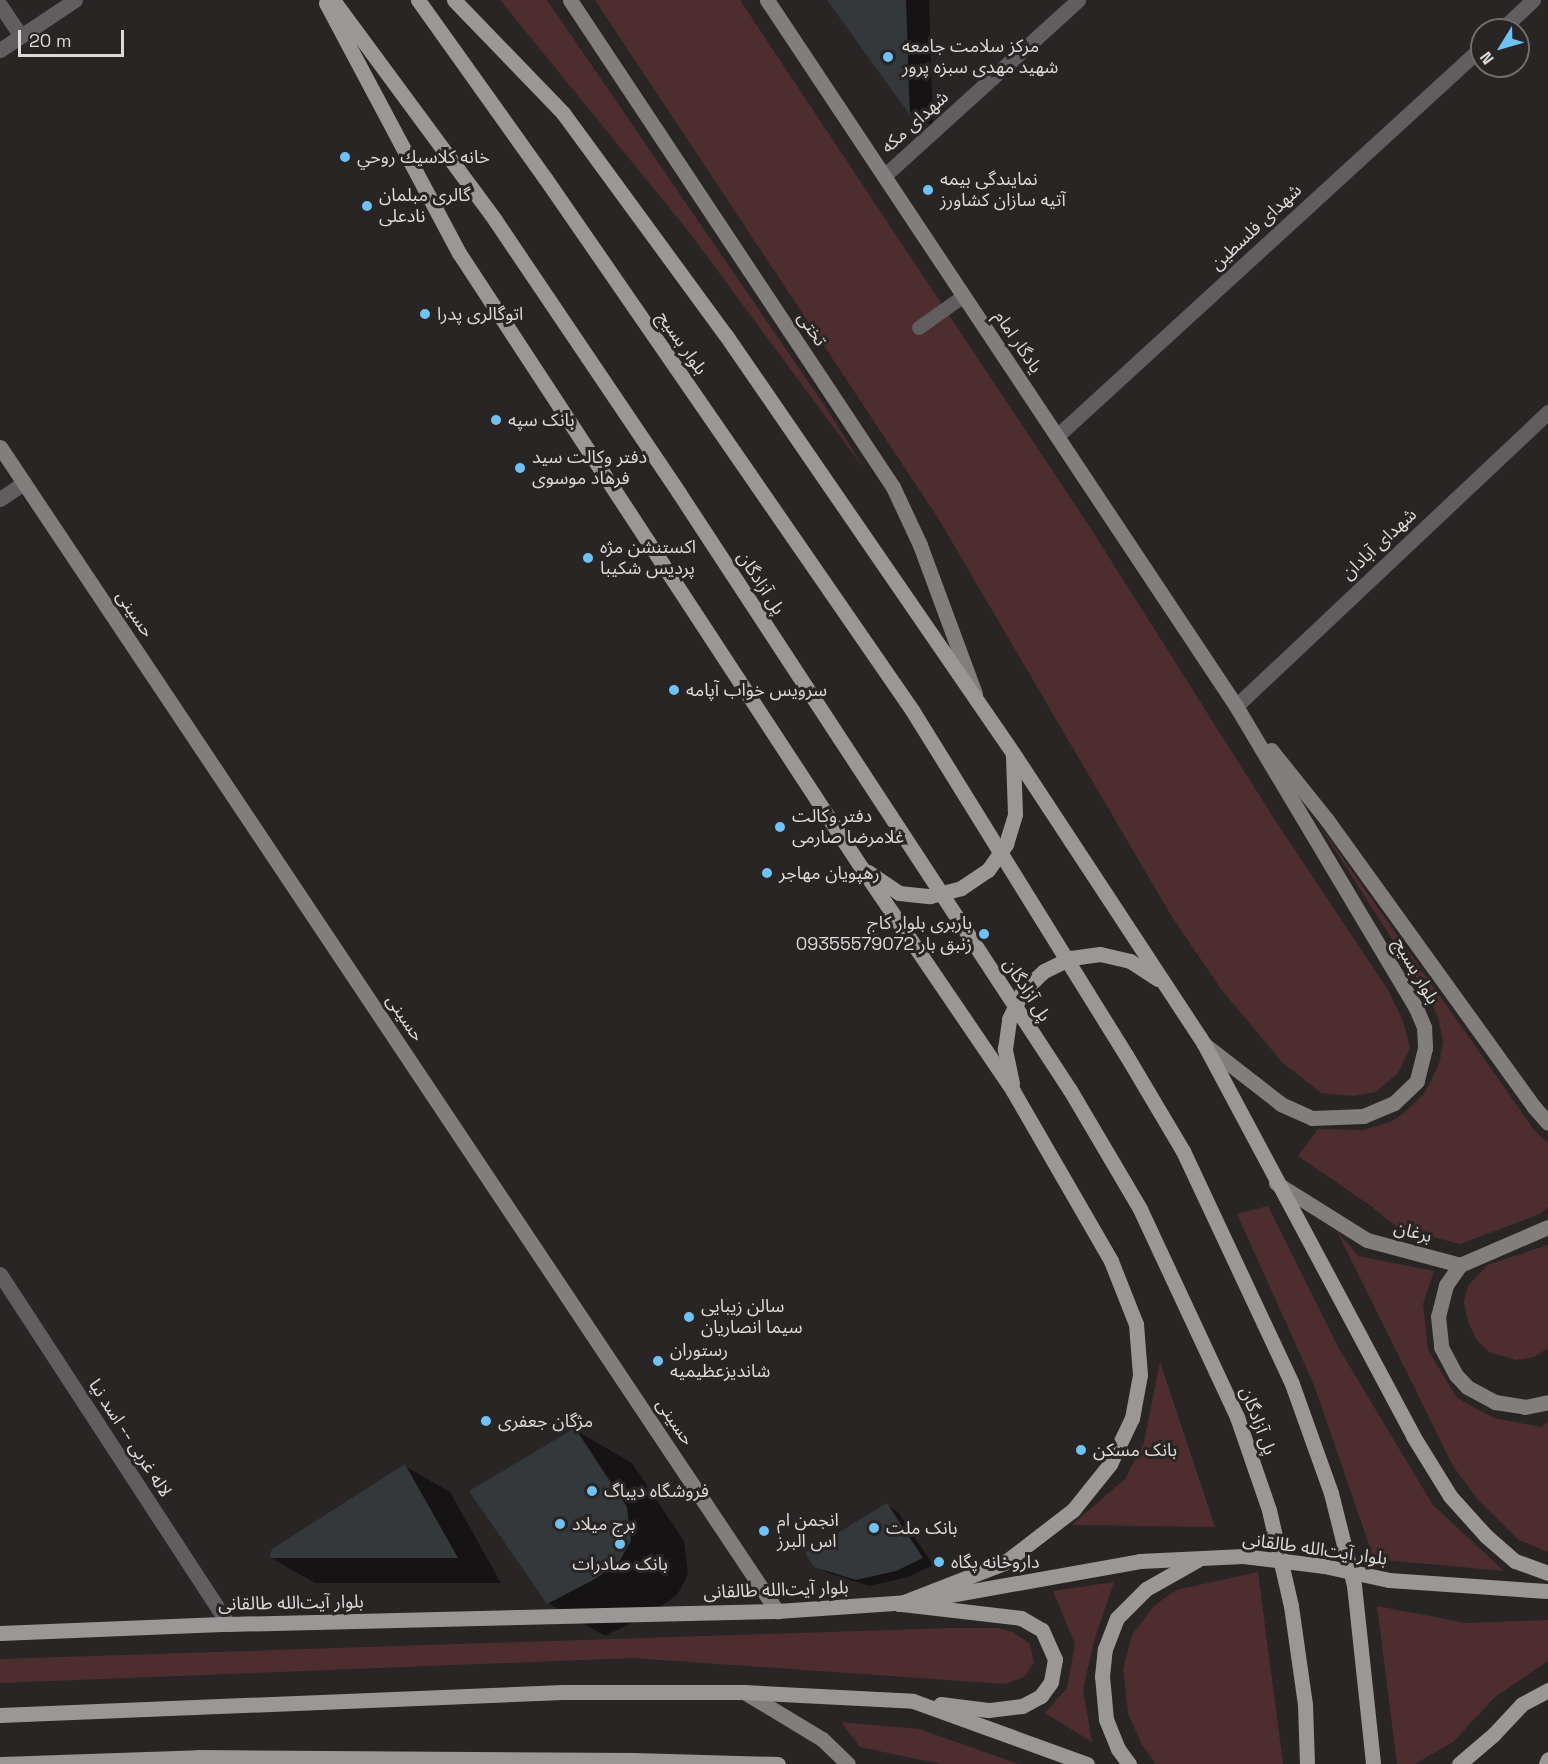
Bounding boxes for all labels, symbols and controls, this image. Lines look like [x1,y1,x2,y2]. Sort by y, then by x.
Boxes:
scale bar [21,18,128,56]
north arrow [1470,18,1530,78]
text: 20 m [29,29,72,52]
place label: مرکز سلامت جامعه شهید مهدی سبزه پرور [902,36,1058,78]
text: N [1475,47,1498,69]
marker: مرکز سلامت جامعه شهید مهدی سبزه پرور [879,48,897,66]
street label: شهدای مکه [877,86,953,158]
place label: خانه كلاسيك روحي [357,146,490,168]
marker: خانه كلاسيك روحي [338,150,352,164]
place label: نمایندگی بیمه آتیه سازان کشاورز [940,169,1066,212]
street label: شهدای فلسطین [1206,179,1306,275]
marker: نمایندگی بیمه آتیه سازان کشاورز [921,183,935,197]
place label: گالری مبلمان نادعلی [379,185,471,228]
marker: گالری مبلمان نادعلی [360,199,374,213]
place label: اتوگالری پدرا [437,303,523,325]
marker: اتوگالری پدرا [418,307,432,321]
street label: بلوار بسیج [652,307,712,379]
street label: یادگار امام [989,307,1047,377]
street label: تختی [793,308,831,350]
place label: بانک سپه [508,409,575,431]
marker: بانک سپه [489,413,503,427]
place label: دفتر وکالت سید فرهاد موسوی [532,447,647,490]
marker: دفتر وکالت سید فرهاد موسوی [513,461,527,475]
street label: شهدای آبادان [1337,504,1421,584]
place label: اکستنشن مژه پردیس شکیبا [600,537,696,580]
street label: پل آزادگان [733,547,789,619]
marker: اکستنشن مژه پردیس شکیبا [581,551,595,565]
street label: حسینی [111,586,159,642]
place label: سرویس خواب آپامه [686,679,827,701]
marker: سرویس خواب آپامه [667,683,681,697]
place label: دفتر وکالت غلامرضا صارمی [792,806,904,848]
marker: دفتر وکالت غلامرضا صارمی [773,820,787,834]
place label: رهپویان مهاجر [779,862,880,884]
marker: رهپویان مهاجر [760,866,774,880]
place label: باربری بلوار کاج زنبق بار 09355579072 [796,913,972,956]
marker: باربری بلوار کاج زنبق بار 09355579072 [977,927,991,941]
street label: بلوار بسیج [1388,934,1444,1008]
street label: پل آزادگان [999,954,1055,1026]
street label: حسینی [381,990,429,1046]
street label: برغان [1392,1217,1434,1247]
place label: سالن زیبایی سیما انصاریان [701,1296,803,1338]
marker: سالن زیبایی سیما انصاریان [682,1310,696,1324]
place label: رستوران شاندیزعظیمیه [670,1340,770,1382]
marker: رستوران شاندیزعظیمیه [651,1354,665,1368]
street label: لاله غربی -- اسد نیا [84,1375,176,1501]
street label: پل آزادگان [1235,1384,1281,1458]
street label: حسینی [651,1394,699,1450]
place label: مژگان جعفری [498,1410,593,1432]
marker: مژگان جعفری [479,1414,493,1428]
place label: بانک مسکن [1093,1439,1177,1461]
marker: بانک مسکن [1074,1443,1088,1457]
place label: فروشگاه دیباگ [604,1480,709,1502]
marker: فروشگاه دیباگ [585,1484,599,1498]
place label: انجمن ام اس البرز [777,1510,839,1552]
place label: برج میلاد [572,1513,636,1535]
marker: برج میلاد [553,1517,567,1531]
place label: بانک ملت [886,1517,958,1539]
marker: بانک ملت [867,1521,881,1535]
marker: انجمن ام اس البرز [755,1522,773,1540]
street label: بلوار آیت‌الله طالقانی [1241,1528,1389,1570]
marker: بانک صادرات [613,1537,627,1551]
place label: داروخانه پگاه [951,1551,1040,1573]
place label: بانک صادرات [572,1553,668,1575]
marker: داروخانه پگاه [932,1555,946,1569]
street label: بلوار آیت‌الله طالقانی [703,1577,849,1603]
street label: بلوار آیت‌الله طالقانی [218,1591,364,1615]

